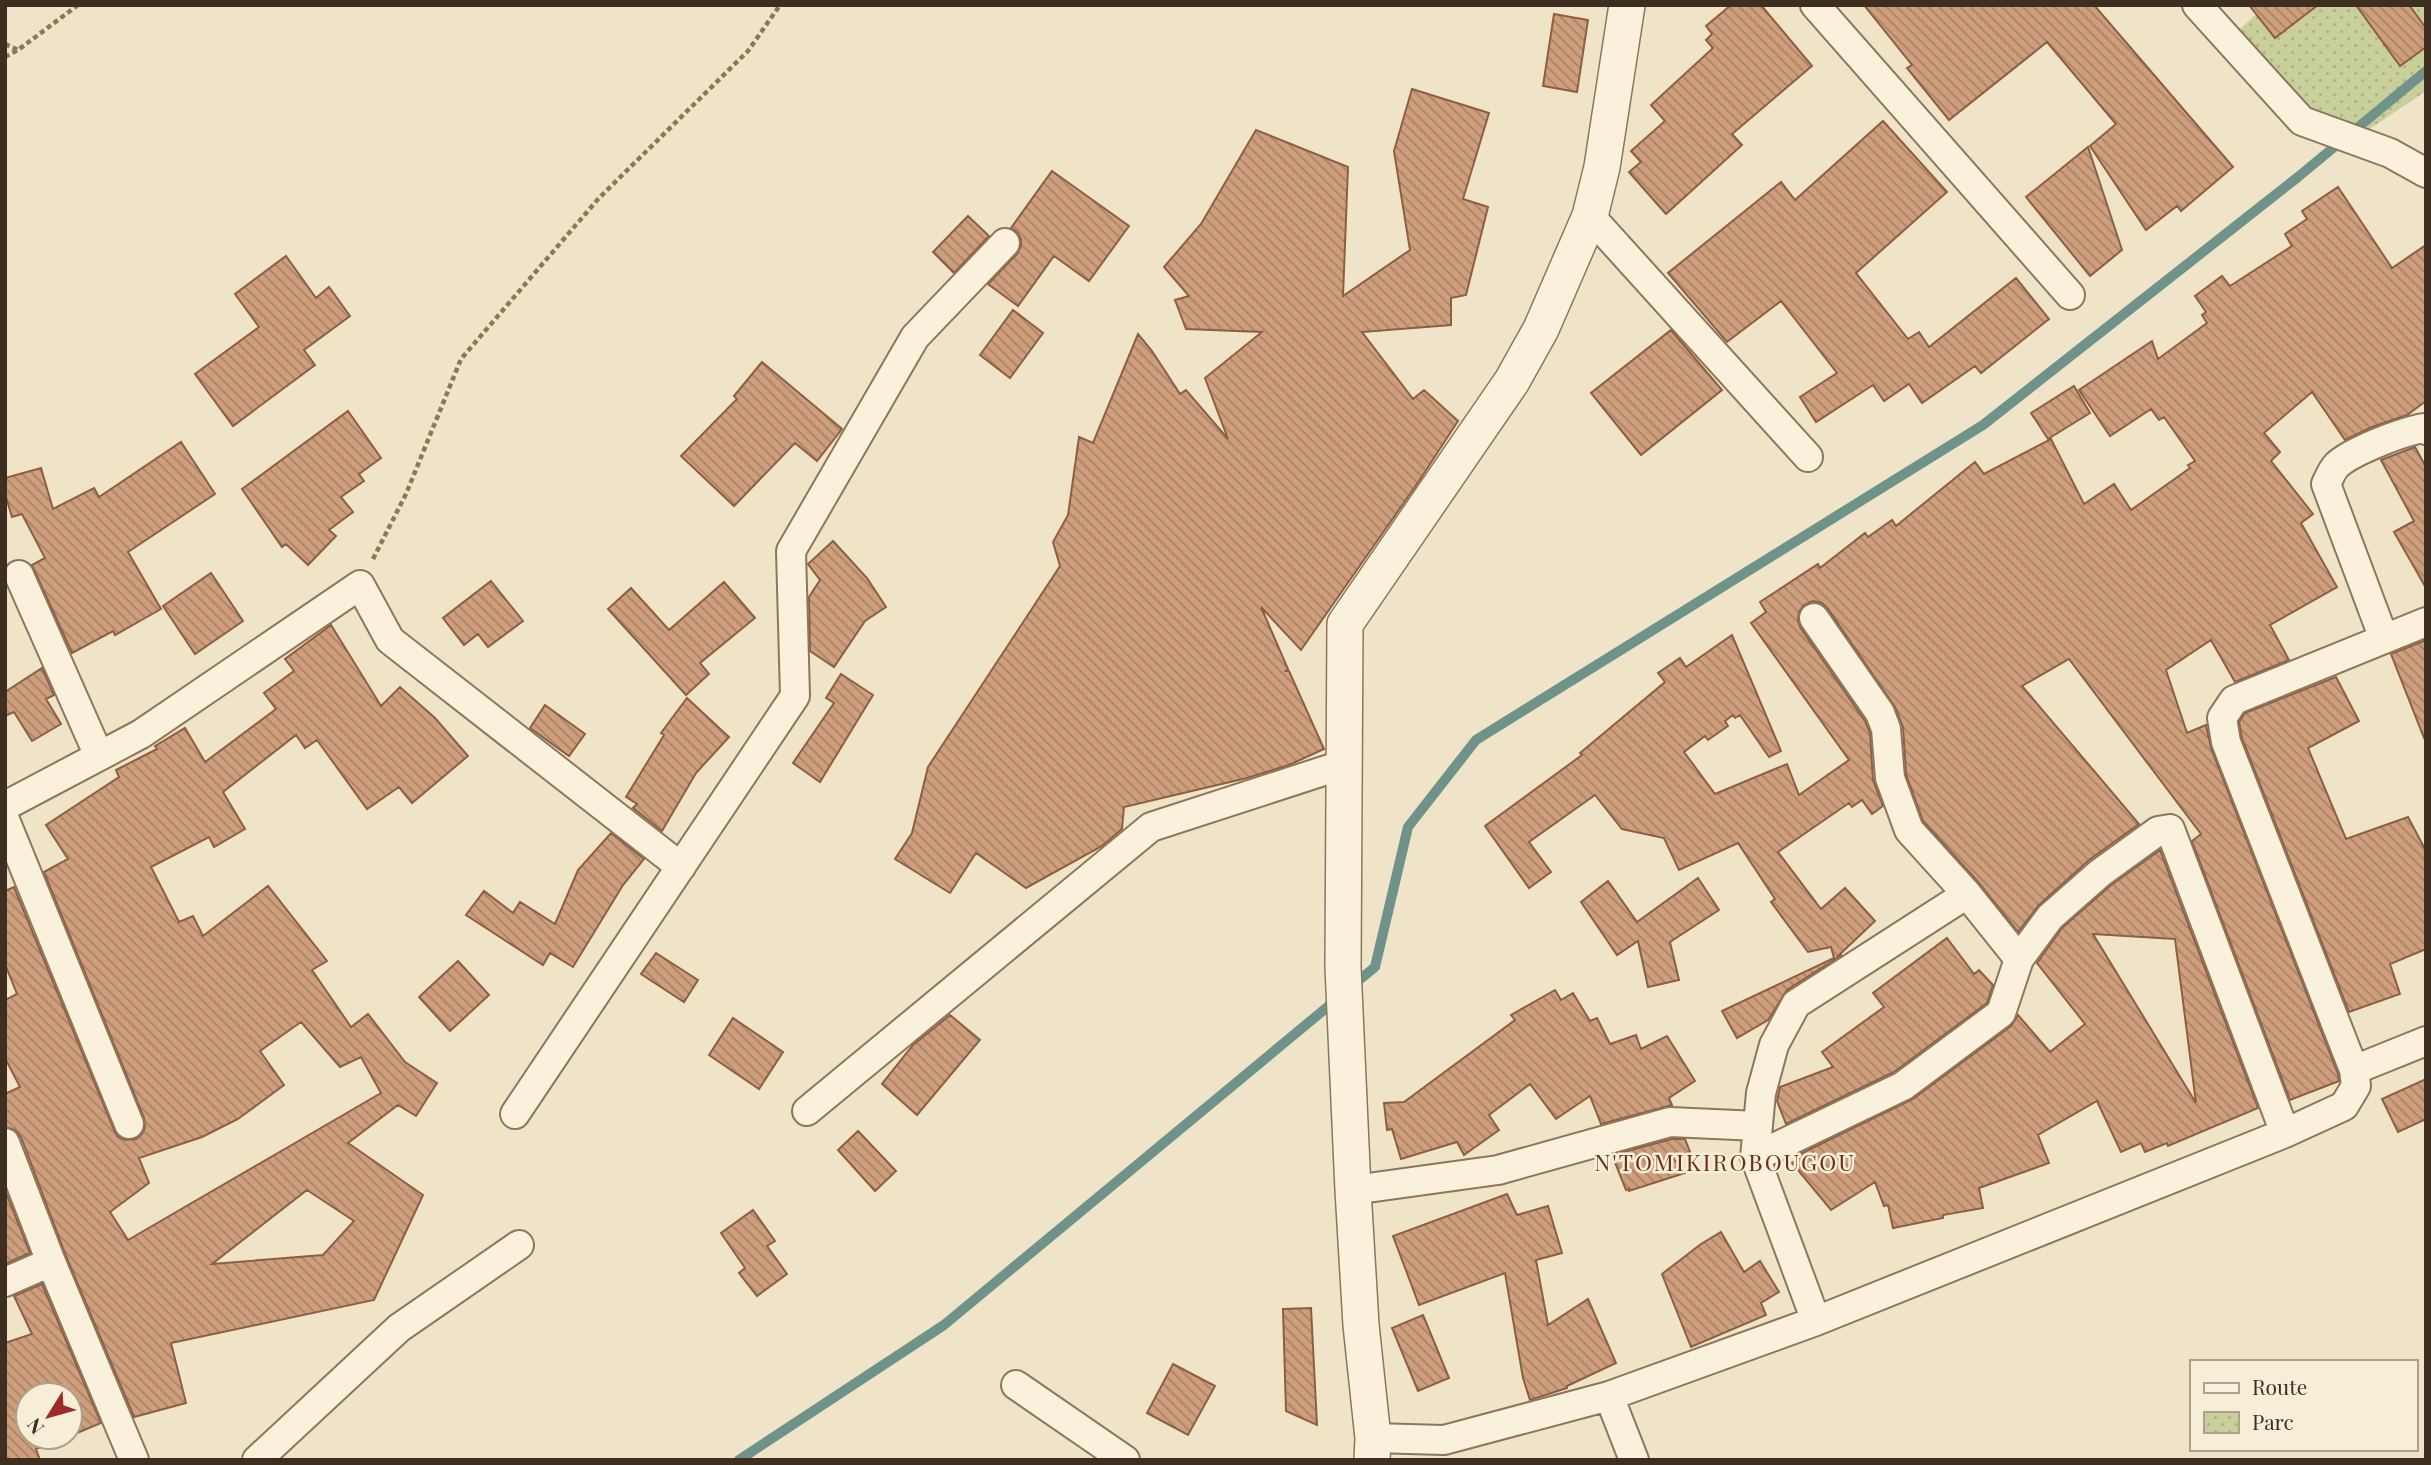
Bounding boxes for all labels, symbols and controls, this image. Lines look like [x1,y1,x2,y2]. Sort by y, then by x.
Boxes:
district label: N'TOMIKIROBOUGOU [1594,1146,1856,1177]
legend [2190,1360,2417,1451]
text: Route [2252,1372,2307,1400]
north arrow [14,1381,84,1451]
text: Parc [2252,1407,2294,1435]
text: N [20,1413,49,1440]

